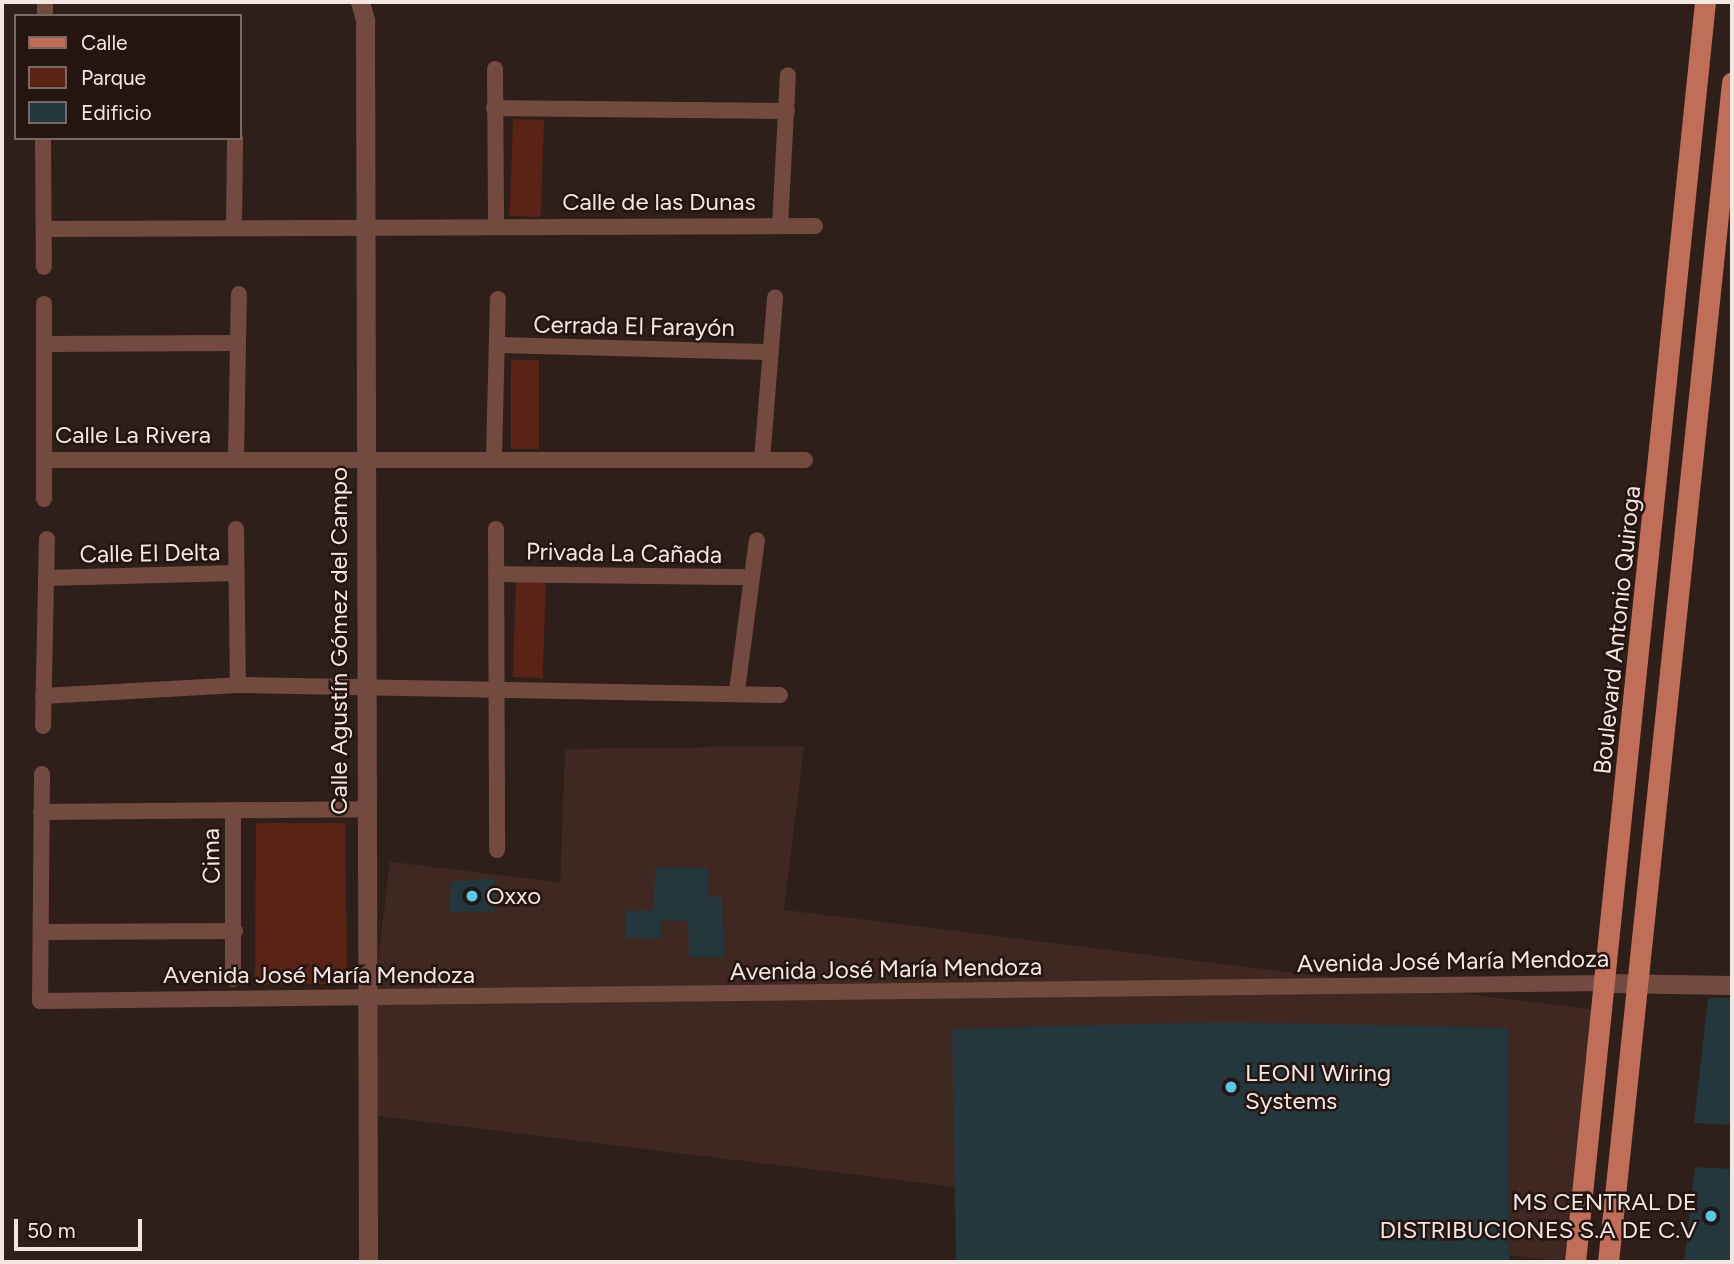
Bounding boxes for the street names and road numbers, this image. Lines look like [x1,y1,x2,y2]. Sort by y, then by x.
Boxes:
street label: Calle de las Dunas [562,188,756,216]
street label: Cerrada El Farayón [533,310,735,342]
street label: Calle La Rivera [55,421,211,449]
street label: Calle Agustín Gómez del Campo [325,467,353,815]
street label: Boulevard Antonio Quiroga [1588,484,1646,776]
street label: Calle El Delta [79,537,221,569]
street label: Privada La Cañada [526,537,722,569]
street label: Cima [196,828,226,884]
street label: Avenida José María Mendoza [1297,944,1609,978]
street label: Avenida José María Mendoza [730,952,1042,986]
street label: Avenida José María Mendoza [163,961,475,989]

